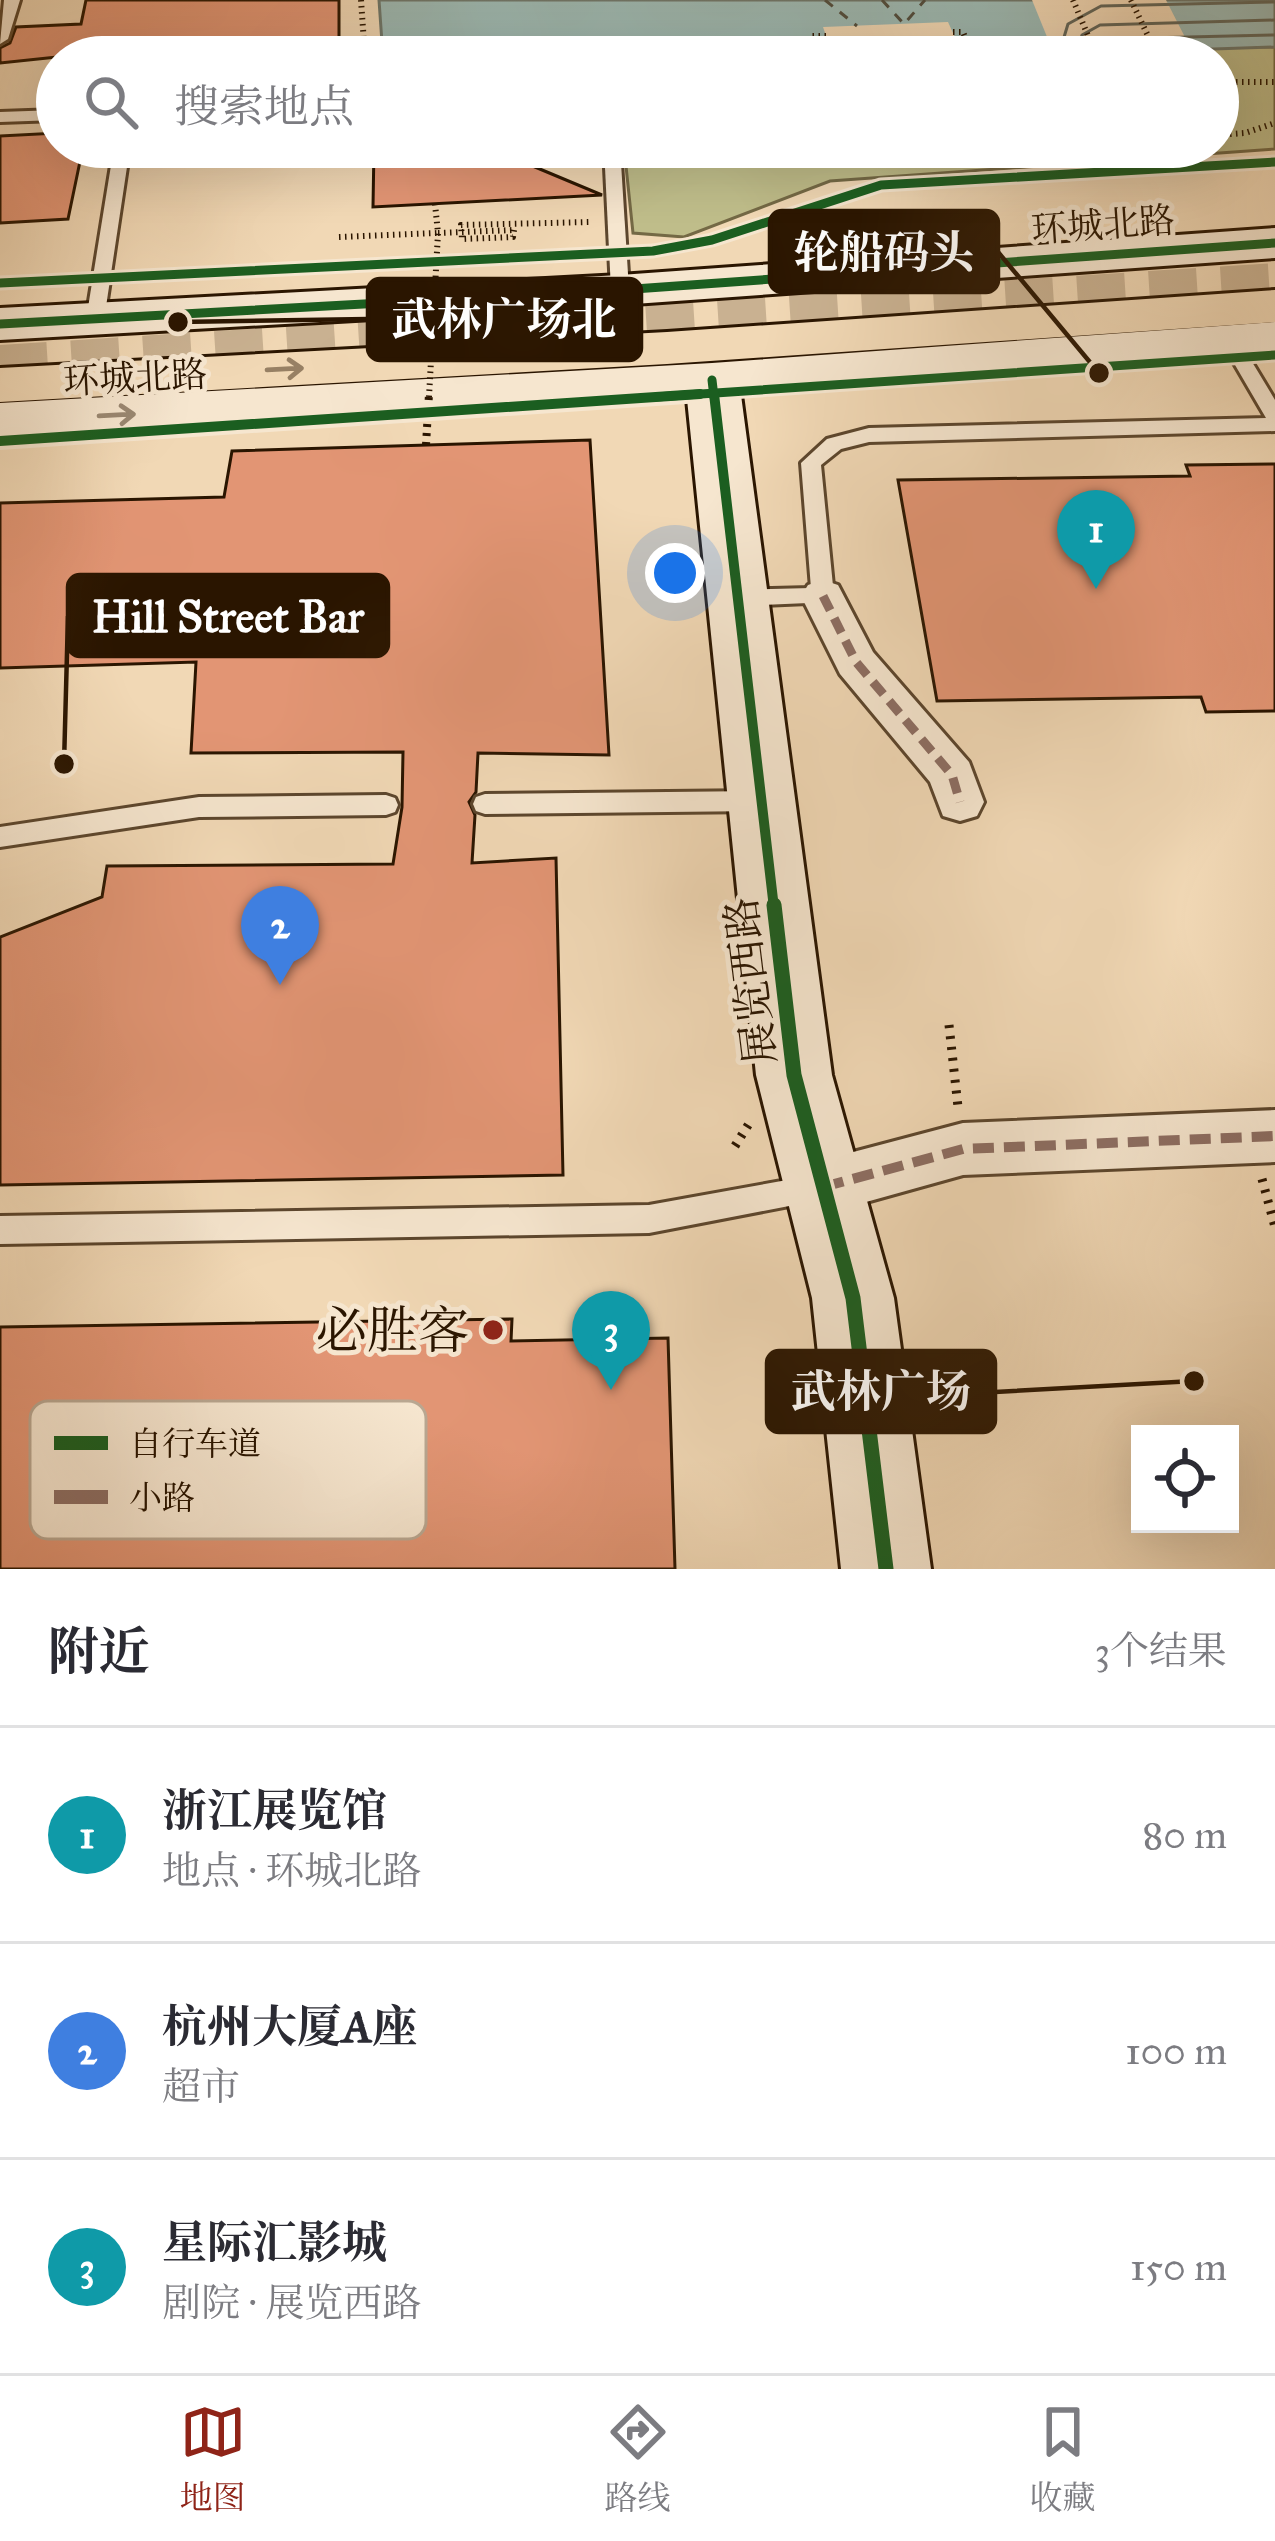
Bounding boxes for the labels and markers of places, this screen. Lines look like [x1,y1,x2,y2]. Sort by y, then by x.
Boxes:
callout: 轮船码头 [770,211,998,292]
callout: 武林广场北 [368,279,641,360]
pin: 1 [1057,490,1135,589]
callout: Hill Street Bar [68,575,388,656]
pin: 2 [241,886,319,985]
pin: 3 [572,1291,650,1390]
place label: 必胜客 [316,1300,469,1362]
marker: 必胜客 [480,1317,506,1343]
callout: 武林广场 [767,1351,995,1432]

